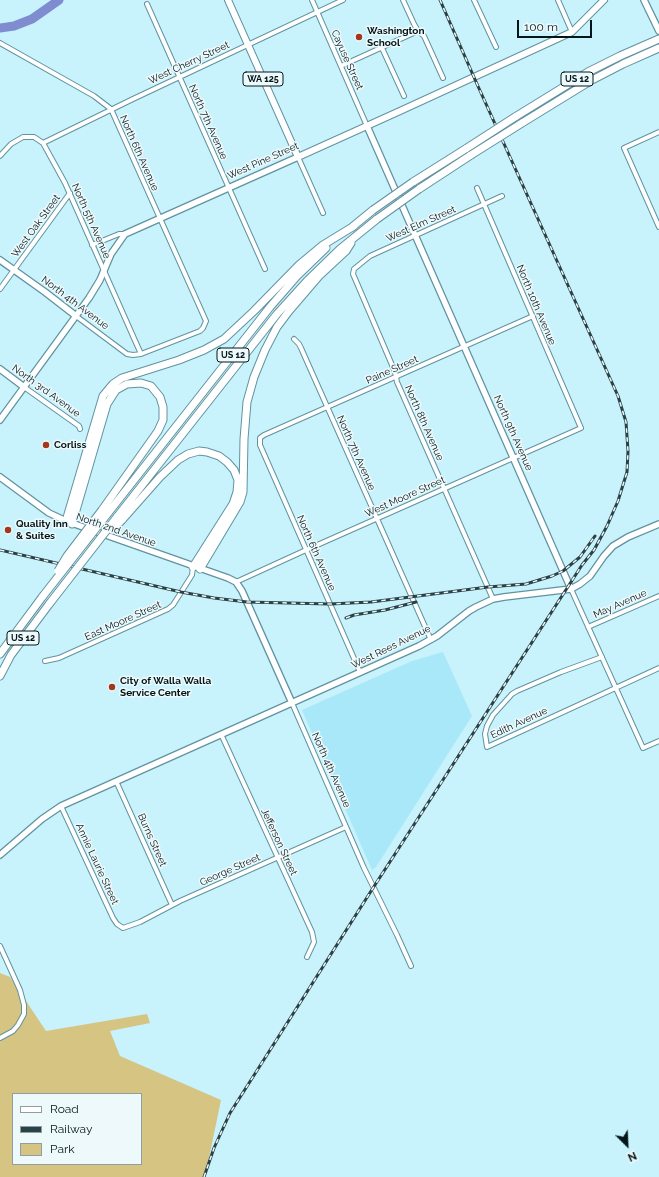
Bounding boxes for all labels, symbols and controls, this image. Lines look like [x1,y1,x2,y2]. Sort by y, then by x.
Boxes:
scale bar [519,12,594,38]
text: 100 m [524,20,558,34]
place label: Washington School [367,25,424,48]
street label: Cayuse Street [328,28,366,92]
marker: Washington School [354,32,364,42]
street label: West Cherry Street [147,39,231,87]
road number: WA 125 [243,72,283,86]
road number: US 12 [561,72,593,86]
street label: North 7th Avenue [186,83,230,161]
street label: North 6th Avenue [117,113,161,193]
street label: West Pine Street [225,140,301,182]
street label: North 5th Avenue [69,182,113,260]
street label: West Oak Street [9,192,63,260]
street label: West Elm Street [384,203,458,245]
street label: North 10th Avenue [514,263,558,347]
street label: North 4th Avenue [39,274,111,332]
road number: US 12 [217,348,249,362]
street label: Paine Street [364,353,420,387]
street label: North 3rd Avenue [10,362,82,420]
street label: North 8th Avenue [402,383,446,463]
street label: North 9th Avenue [491,393,535,473]
street label: North 7th Avenue [334,414,378,492]
place label: Corliss [54,439,86,451]
marker: Corliss [41,440,51,450]
street label: West Moore Street [363,474,447,520]
street label: North 2nd Avenue [74,511,158,549]
street label: North 6th Avenue [294,513,338,593]
place label: Quality Inn & Suites [16,518,68,542]
marker: Quality Inn & Suites [3,525,13,535]
street label: May Avenue [591,587,649,621]
street label: East Moore Street [83,599,163,643]
street label: West Rees Avenue [349,623,433,671]
road number: US 12 [7,631,39,645]
place label: City of Walla Walla Service Center [120,675,211,698]
marker: City of Walla Walla Service Center [107,682,117,692]
street label: Edith Avenue [489,705,549,741]
street label: North 4th Avenue [309,731,353,809]
street label: Jefferson Street [258,807,300,877]
street label: Burns Street [135,812,169,868]
street label: Annie Laurie Street [73,822,121,906]
street label: George Street [198,851,262,889]
legend [12,1093,142,1165]
text: Road [50,1102,79,1116]
text: Railway [50,1122,92,1136]
north arrow [607,1125,647,1165]
text: Park [50,1142,75,1156]
text: N [626,1149,639,1164]

